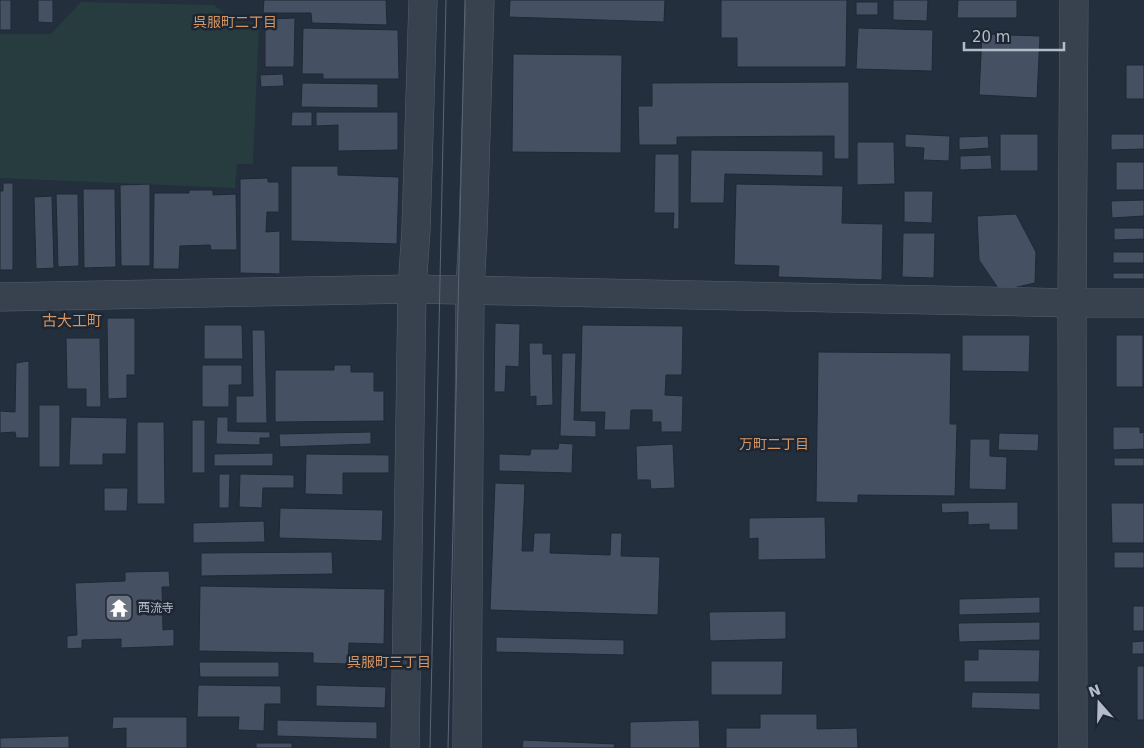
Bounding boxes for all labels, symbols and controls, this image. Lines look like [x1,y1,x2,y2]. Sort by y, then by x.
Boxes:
district label: 呉服町二丁目 [193,14,277,30]
scale bar [964,20,1064,52]
text: 20 m [972,28,1010,46]
district label: 古大工町 [42,312,102,330]
district label: 万町二丁目 [739,436,809,452]
temple icon: 西流寺 [104,593,134,623]
place label: 西流寺 [138,601,174,615]
district label: 呉服町三丁目 [347,654,431,670]
north arrow [1074,678,1124,728]
text: N [1086,681,1103,700]

